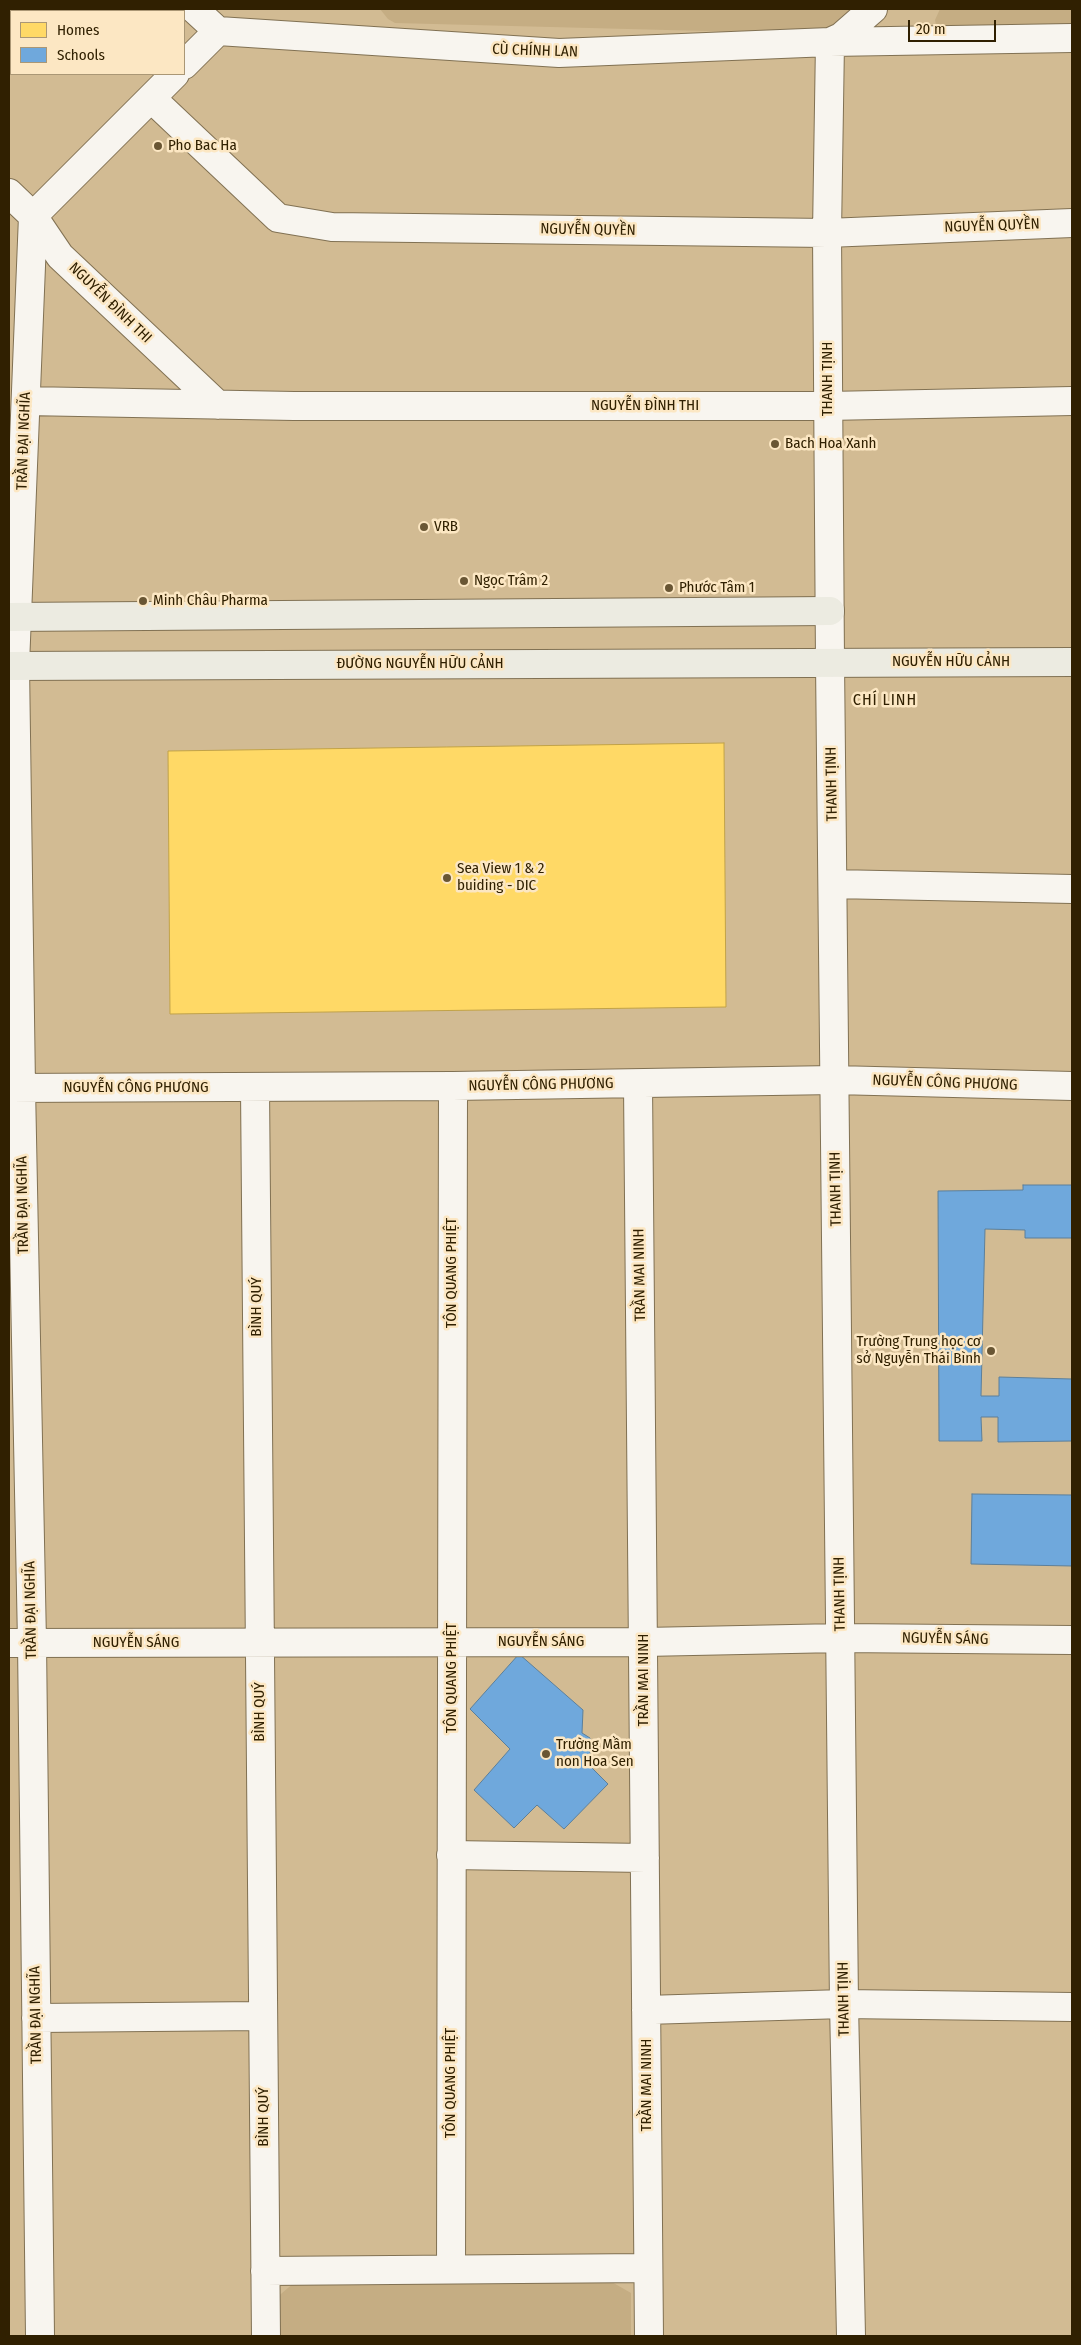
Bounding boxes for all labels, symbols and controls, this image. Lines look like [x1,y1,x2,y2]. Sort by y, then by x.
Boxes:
legend [10,10,185,75]
scale bar [911,10,998,42]
text: 20 m [916,20,946,38]
text: Homes [57,21,99,39]
street label: CÙ CHÍNH LAN [492,41,578,61]
text: Schools [57,46,105,64]
place label: Pho Bac Ha [168,137,237,155]
marker: Pho Bac Ha [152,140,164,152]
street label: NGUYỄN QUYỀN [944,215,1040,237]
street label: NGUYỄN QUYỀN [540,220,636,240]
street label: NGUYỄN ĐÌNH THI [65,259,155,347]
street label: THANH TỊNH [819,342,837,416]
street label: TRẦN ĐẠI NGHĨA [13,392,35,490]
street label: NGUYỄN ĐÌNH THI [591,397,699,415]
place label: Bach Hoa Xanh [785,435,876,453]
marker: Bach Hoa Xanh [769,438,781,450]
place label: VRB [434,518,458,536]
marker: VRB [418,521,430,533]
place label: Ngọc Trâm 2 [474,572,548,590]
marker: Ngọc Trâm 2 [458,575,470,587]
place label: Phước Tâm 1 [679,579,755,597]
marker: Phước Tâm 1 [663,582,675,594]
place label: Minh Châu Pharma [153,592,268,610]
marker: Minh Châu Pharma [137,595,149,607]
street label: NGUYỄN HỮU CẢNH [892,653,1010,671]
street label: ĐƯỜNG NGUYỄN HỮU CẢNH [336,655,504,673]
district label: CHÍ LINH [852,691,918,711]
street label: THANH TỊNH [822,746,842,822]
place label: Sea View 1 & 2 buiding - DIC [457,860,544,895]
marker: Sea View 1 & 2 buiding - DIC [441,872,453,884]
street label: NGUYỄN CÔNG PHƯƠNG [872,1071,1018,1095]
street label: NGUYỄN CÔNG PHƯƠNG [468,1075,614,1095]
street label: NGUYỄN CÔNG PHƯƠNG [63,1079,209,1097]
street label: THANH TỊNH [826,1151,846,1227]
street label: TRẦN ĐẠI NGHĨA [13,1156,33,1254]
street label: TÔN QUANG PHIỆT [443,1218,461,1328]
street label: TRẦN MAI NINH [630,1228,650,1322]
street label: BÌNH QUÝ [248,1277,266,1337]
place label: Trường Trung học cơ sở Nguyễn Thái Bình [856,1333,981,1368]
marker: Trường Trung học cơ sở Nguyễn Thái Bình [985,1345,997,1357]
street label: THANH TỊNH [830,1556,850,1632]
street label: TRẦN ĐẠI NGHĨA [21,1561,41,1659]
street label: TÔN QUANG PHIỆT [443,1623,461,1733]
street label: NGUYỄN SÁNG [902,1629,988,1649]
street label: NGUYỄN SÁNG [498,1633,584,1651]
street label: NGUYỄN SÁNG [93,1634,179,1652]
street label: TRẦN MAI NINH [635,1634,653,1726]
street label: BÌNH QUÝ [251,1682,269,1742]
place label: Trường Mầm non Hoa Sen [556,1736,634,1771]
marker: Trường Mầm non Hoa Sen [540,1748,552,1760]
street label: THANH TỊNH [834,1961,854,2037]
street label: TRẦN ĐẠI NGHĨA [26,1966,46,2064]
street label: TÔN QUANG PHIỆT [442,2028,460,2138]
street label: TRẦN MAI NINH [638,2039,656,2131]
street label: BÌNH QUÝ [255,2087,273,2147]

